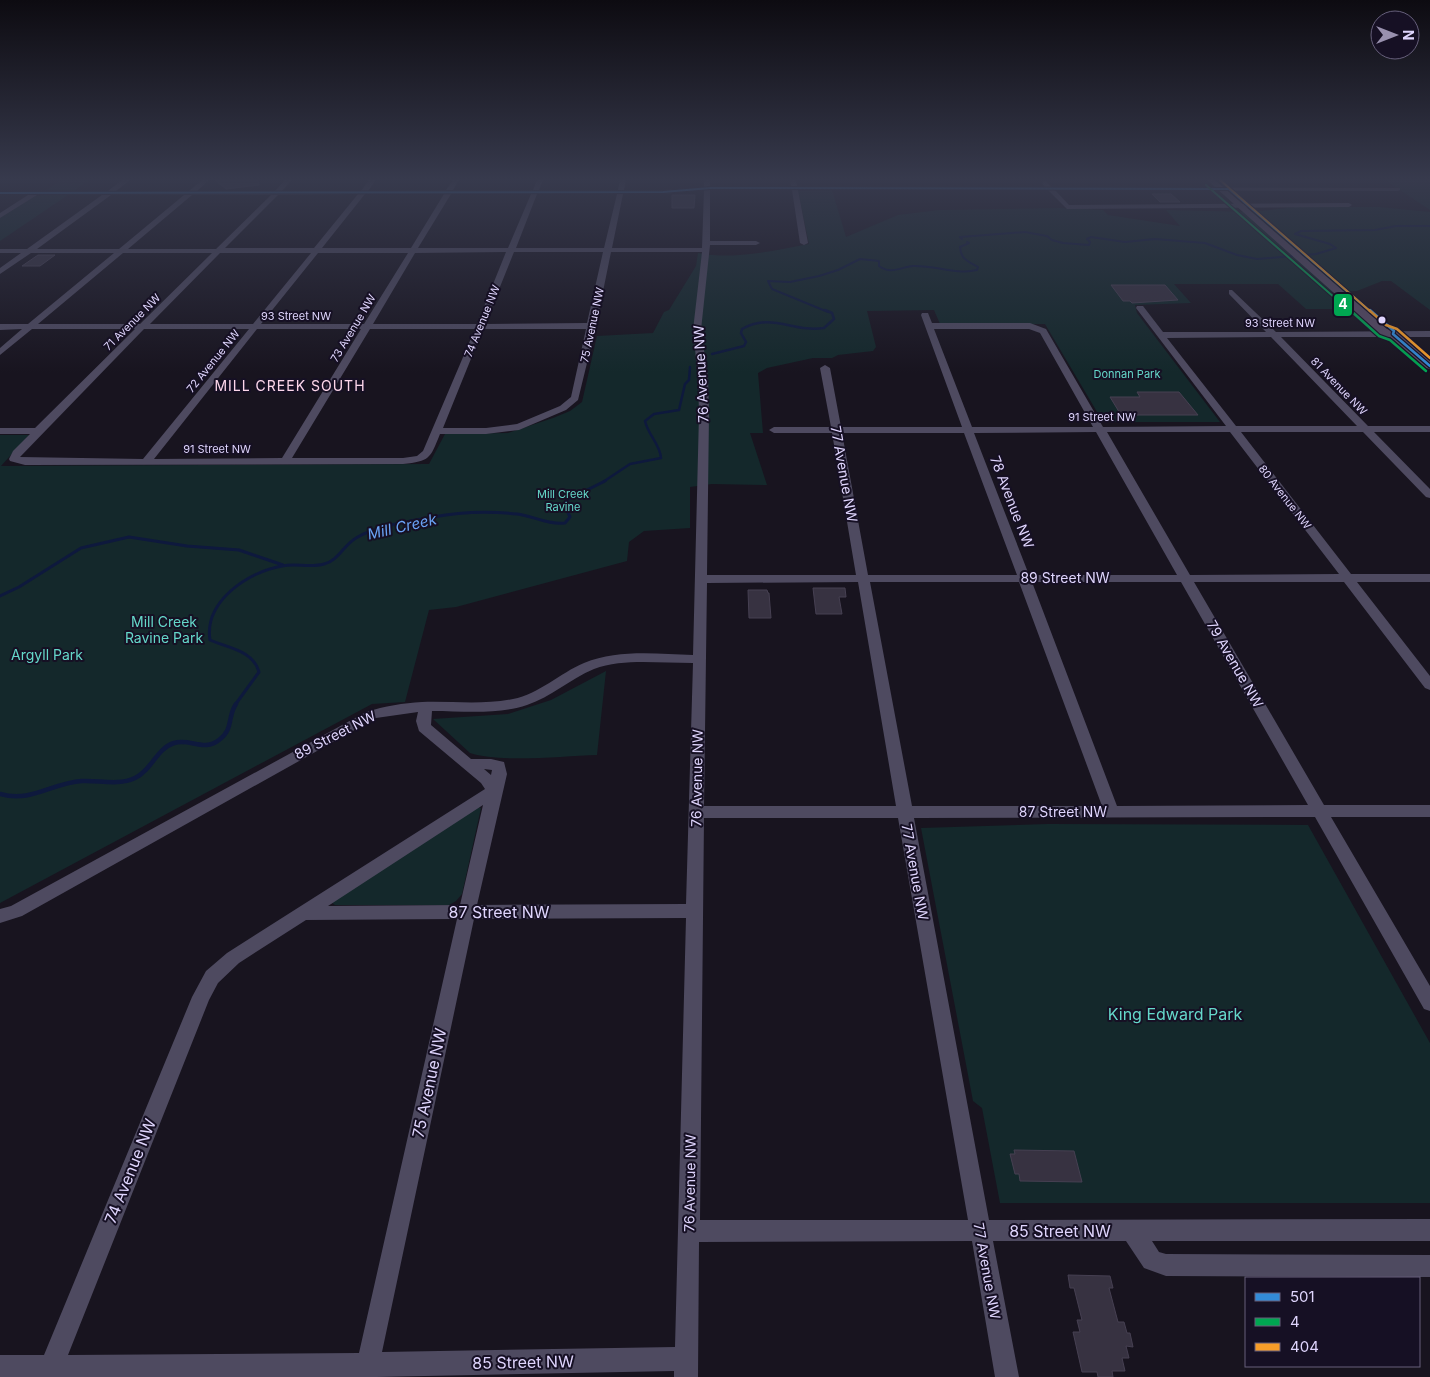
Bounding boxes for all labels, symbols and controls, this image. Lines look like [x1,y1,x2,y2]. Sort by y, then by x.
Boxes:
north arrow [1370,10,1420,60]
text: N [1400,30,1417,40]
street label: 74 Avenue NW [461,283,503,359]
street label: 75 Avenue NW [577,286,607,364]
street label: 71 Avenue NW [101,291,163,353]
street label: 73 Avenue NW [327,291,379,365]
line badge: 4 [1333,293,1353,317]
text: 4 [1338,295,1348,312]
street label: 93 Street NW [261,309,331,323]
unlabelled marker [1377,315,1387,325]
street label: 93 Street NW [1245,316,1315,330]
street label: 76 Avenue NW [689,325,712,423]
street label: 72 Avenue NW [183,327,243,395]
street label: 81 Avenue NW [1308,354,1370,418]
park label: Donnan Park [1094,367,1160,381]
district label: MILL CREEK SOUTH [214,377,366,394]
street label: 91 Street NW [1068,410,1136,424]
street label: 77 Avenue NW [828,424,861,524]
street label: 91 Street NW [183,442,251,456]
street label: 78 Avenue NW [987,453,1038,551]
street label: 80 Avenue NW [1256,462,1315,532]
park label: Mill Creek Ravine [537,487,589,514]
water label: Mill Creek [365,509,439,544]
street label: 89 Street NW [1020,569,1110,586]
park label: Mill Creek Ravine Park [125,613,203,646]
street label: 79 Avenue NW [1204,617,1267,711]
park label: Argyll Park [11,646,83,663]
street label: 89 Street NW [291,707,378,762]
street label: 76 Avenue NW [687,729,706,827]
street label: 87 Street NW [1019,803,1107,820]
street label: 77 Avenue NW [899,822,932,922]
street label: 87 Street NW [449,902,550,922]
park label: King Edward Park [1108,1004,1242,1024]
street label: 75 Avenue NW [408,1026,450,1140]
street label: 74 Avenue NW [100,1115,160,1226]
street label: 76 Avenue NW [680,1134,699,1232]
street label: 77 Avenue NW [971,1221,1004,1321]
street label: 85 Street NW [1009,1221,1111,1241]
legend [1245,1277,1420,1367]
text: 501 [1290,1287,1315,1306]
text: 4 [1290,1312,1300,1331]
text: 404 [1290,1337,1319,1356]
street label: 85 Street NW [472,1351,574,1373]

